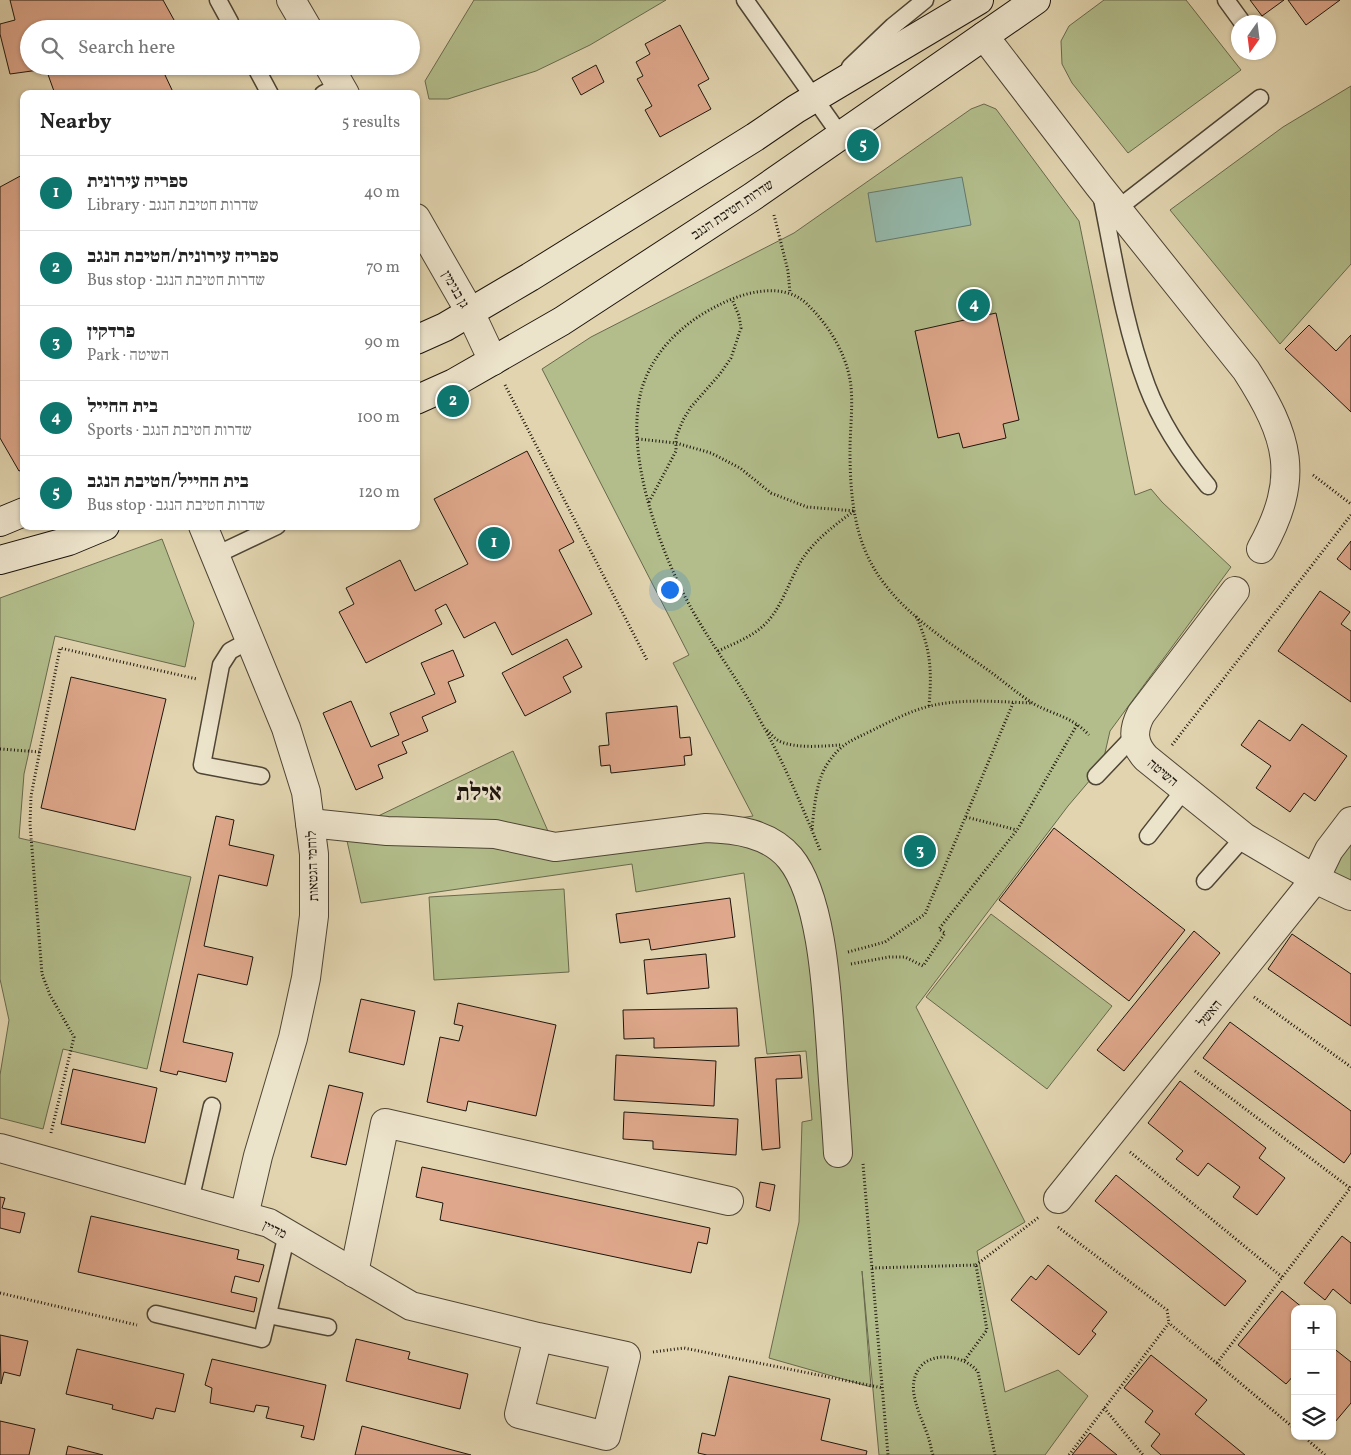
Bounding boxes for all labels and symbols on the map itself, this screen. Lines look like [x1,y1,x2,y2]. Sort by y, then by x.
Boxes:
north arrow [1231,15,1276,60]
pin: 5 [847,126,879,164]
street label: שדרות חטיבת הנגב [688,175,778,245]
street label: גן בנימין [436,267,473,312]
pin: 4 [958,286,990,324]
pin: 2 [437,382,469,420]
pin: 1 [478,524,510,562]
your location [657,577,683,603]
street label: השיטה [1143,755,1181,792]
district label: אילת [456,777,502,811]
street label: לוחמי הגטאות [303,830,324,902]
pin: 3 [904,832,936,870]
street label: האשל [1193,996,1227,1032]
street label: מדיין [259,1216,290,1244]

